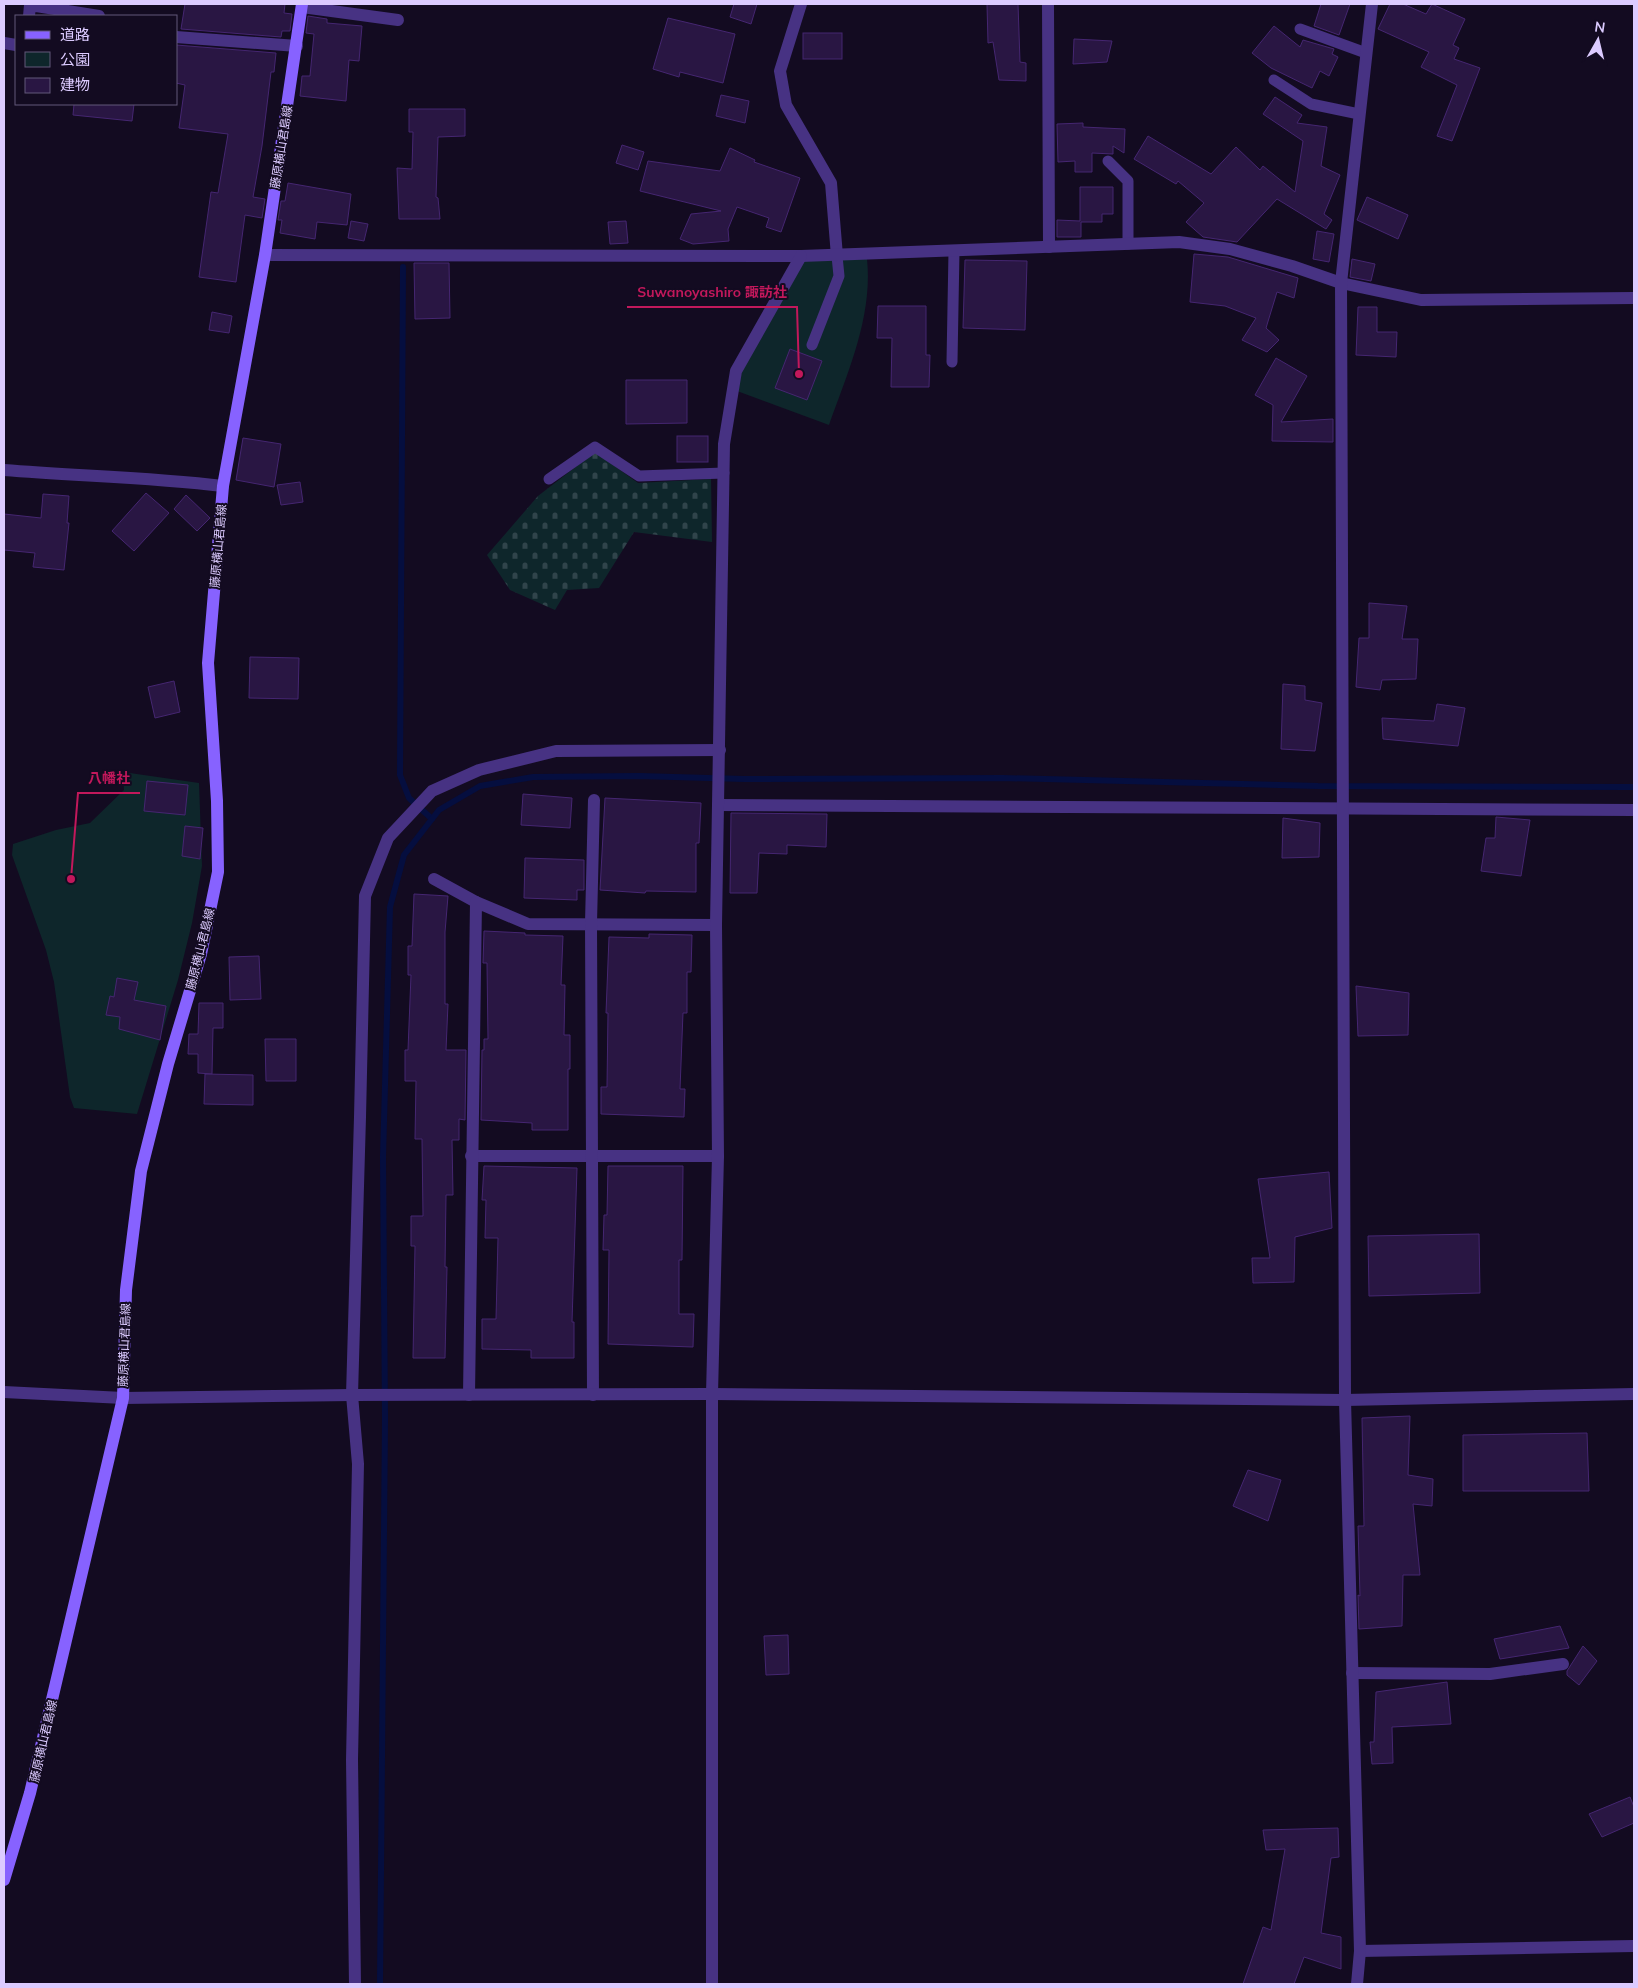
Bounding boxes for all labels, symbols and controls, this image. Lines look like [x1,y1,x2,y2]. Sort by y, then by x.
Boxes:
legend [15,15,178,105]
north arrow [1573,15,1623,65]
text: N [1593,17,1606,37]
text: 道路 [60,25,90,44]
text: 公園 [60,50,90,69]
text: 建物 [60,75,90,94]
street label: 藤原横山君島線 [267,104,295,190]
callout: Suwanoyashiro 諏訪社 [627,278,797,307]
text: Suwanoyashiro 諏訪社 [637,283,787,301]
street label: 藤原横山君島線 [207,503,229,589]
callout: 八幡社 [78,764,140,793]
text: 八幡社 [88,769,130,787]
street label: 藤原横山君島線 [183,906,217,992]
street label: 藤原横山君島線 [115,1303,133,1387]
street label: 藤原横山君島線 [26,1698,60,1784]

